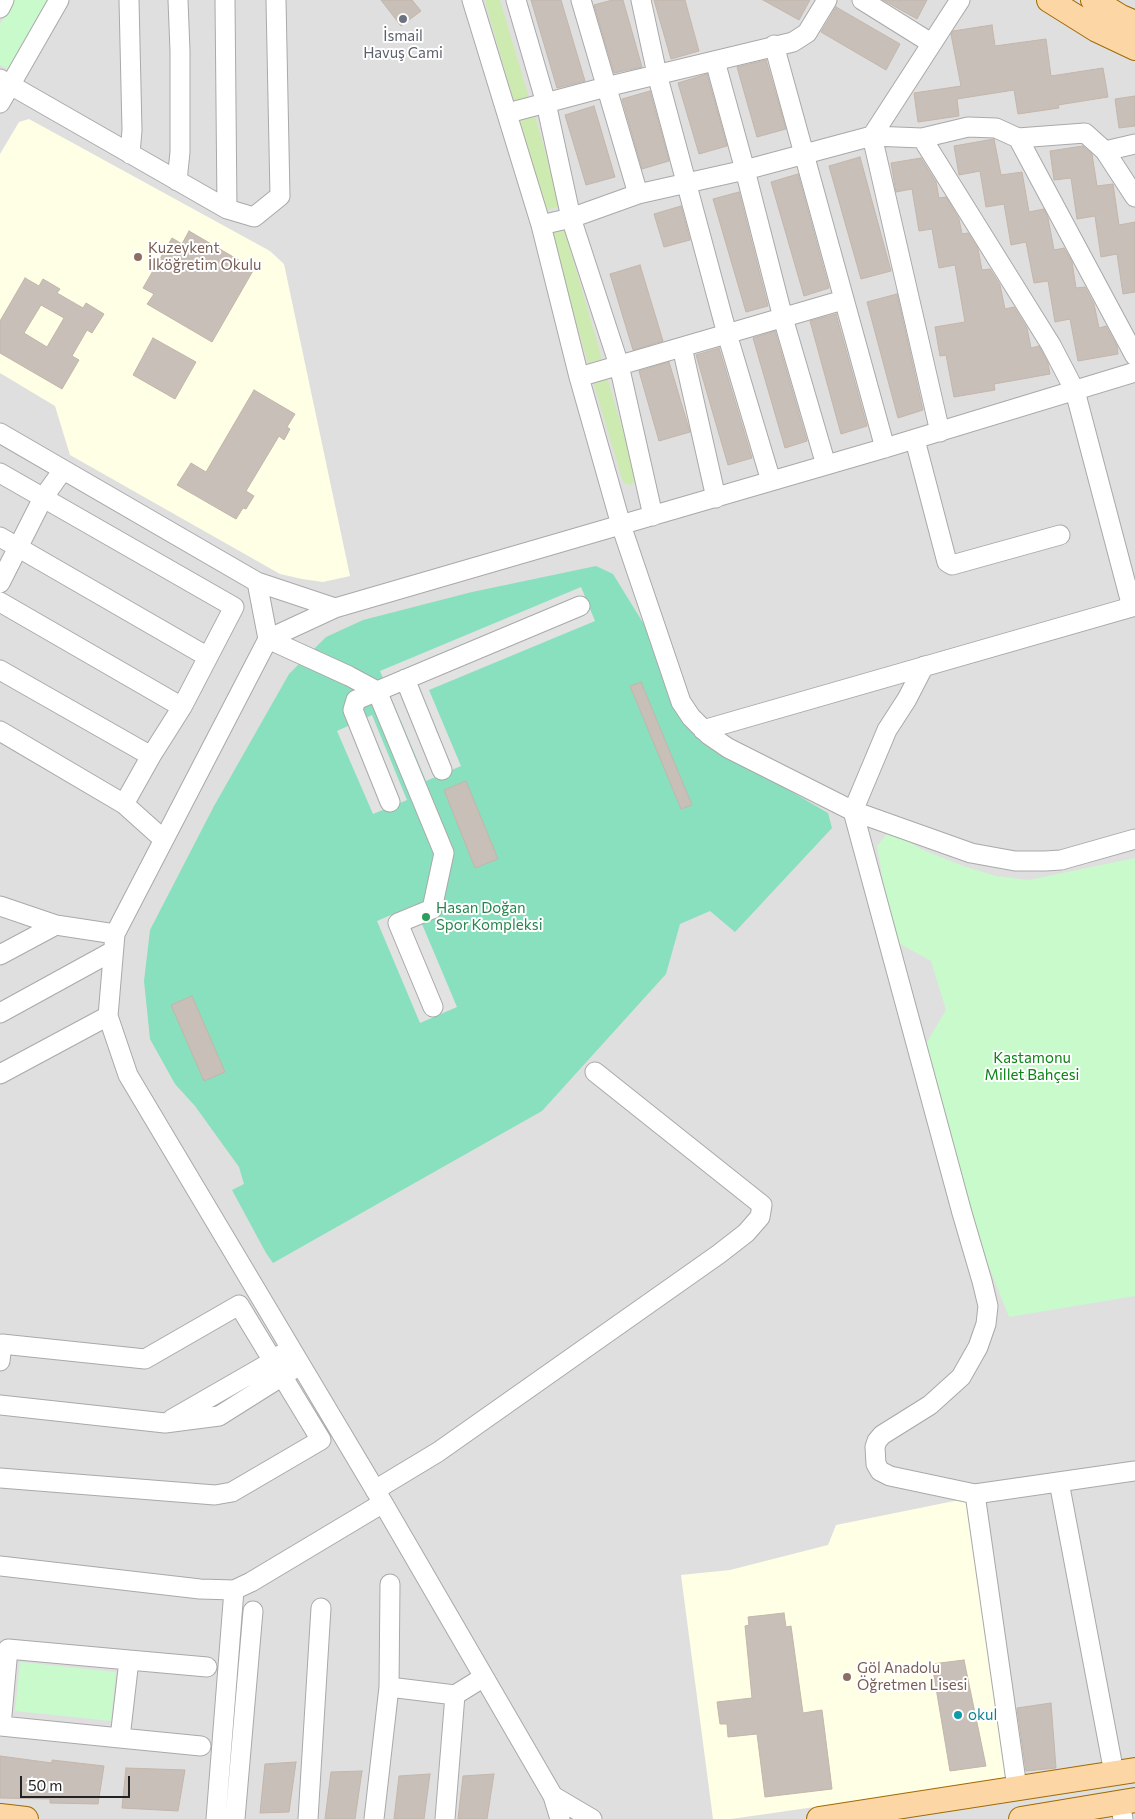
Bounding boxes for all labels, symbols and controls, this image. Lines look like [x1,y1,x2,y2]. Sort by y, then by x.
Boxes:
marker: İsmail Havuş Cami [397,13,409,25]
place label: İsmail Havuş Cami [363,27,443,62]
place label: Kuzeykent İlköğretim Okulu [148,239,261,274]
marker: Kuzeykent İlköğretim Okulu [132,251,144,263]
place label: Hasan Doğan Spor Kompleksi [436,899,542,934]
marker: Hasan Doğan Spor Kompleksi [420,911,432,923]
park label: Kastamonu Millet Bahçesi [985,1049,1079,1084]
place label: Göl Anadolu Öğretmen Lisesi [857,1659,967,1694]
marker: Göl Anadolu Öğretmen Lisesi [841,1671,853,1683]
place label: okul [968,1706,997,1724]
marker: okul [952,1709,964,1721]
scale bar [22,1766,132,1798]
text: 50 m [28,1776,62,1794]

